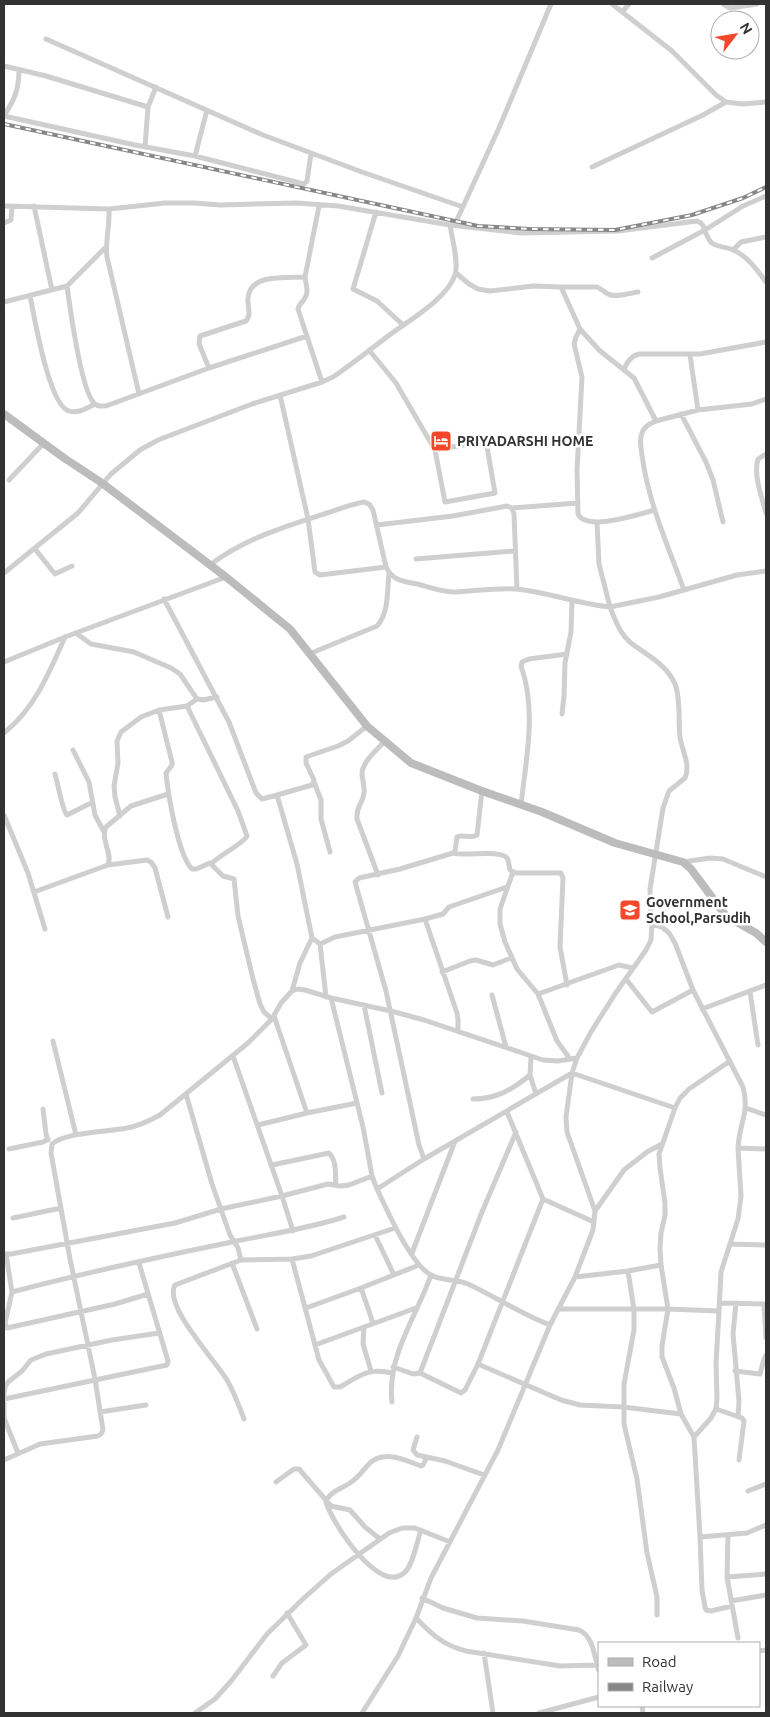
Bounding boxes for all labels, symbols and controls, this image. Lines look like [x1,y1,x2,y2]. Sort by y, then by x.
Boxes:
north arrow [710,10,760,60]
text: N [737,20,756,37]
hotel icon: PRIYADARSHI HOME [429,429,453,453]
place label: PRIYADARSHI HOME [457,433,593,449]
place label: Government School,Parsudih [646,894,751,926]
school or university icon: Government School,Parsudih [618,898,642,922]
legend [598,1642,760,1707]
text: Road [642,1653,677,1670]
text: Railway [642,1678,693,1695]

